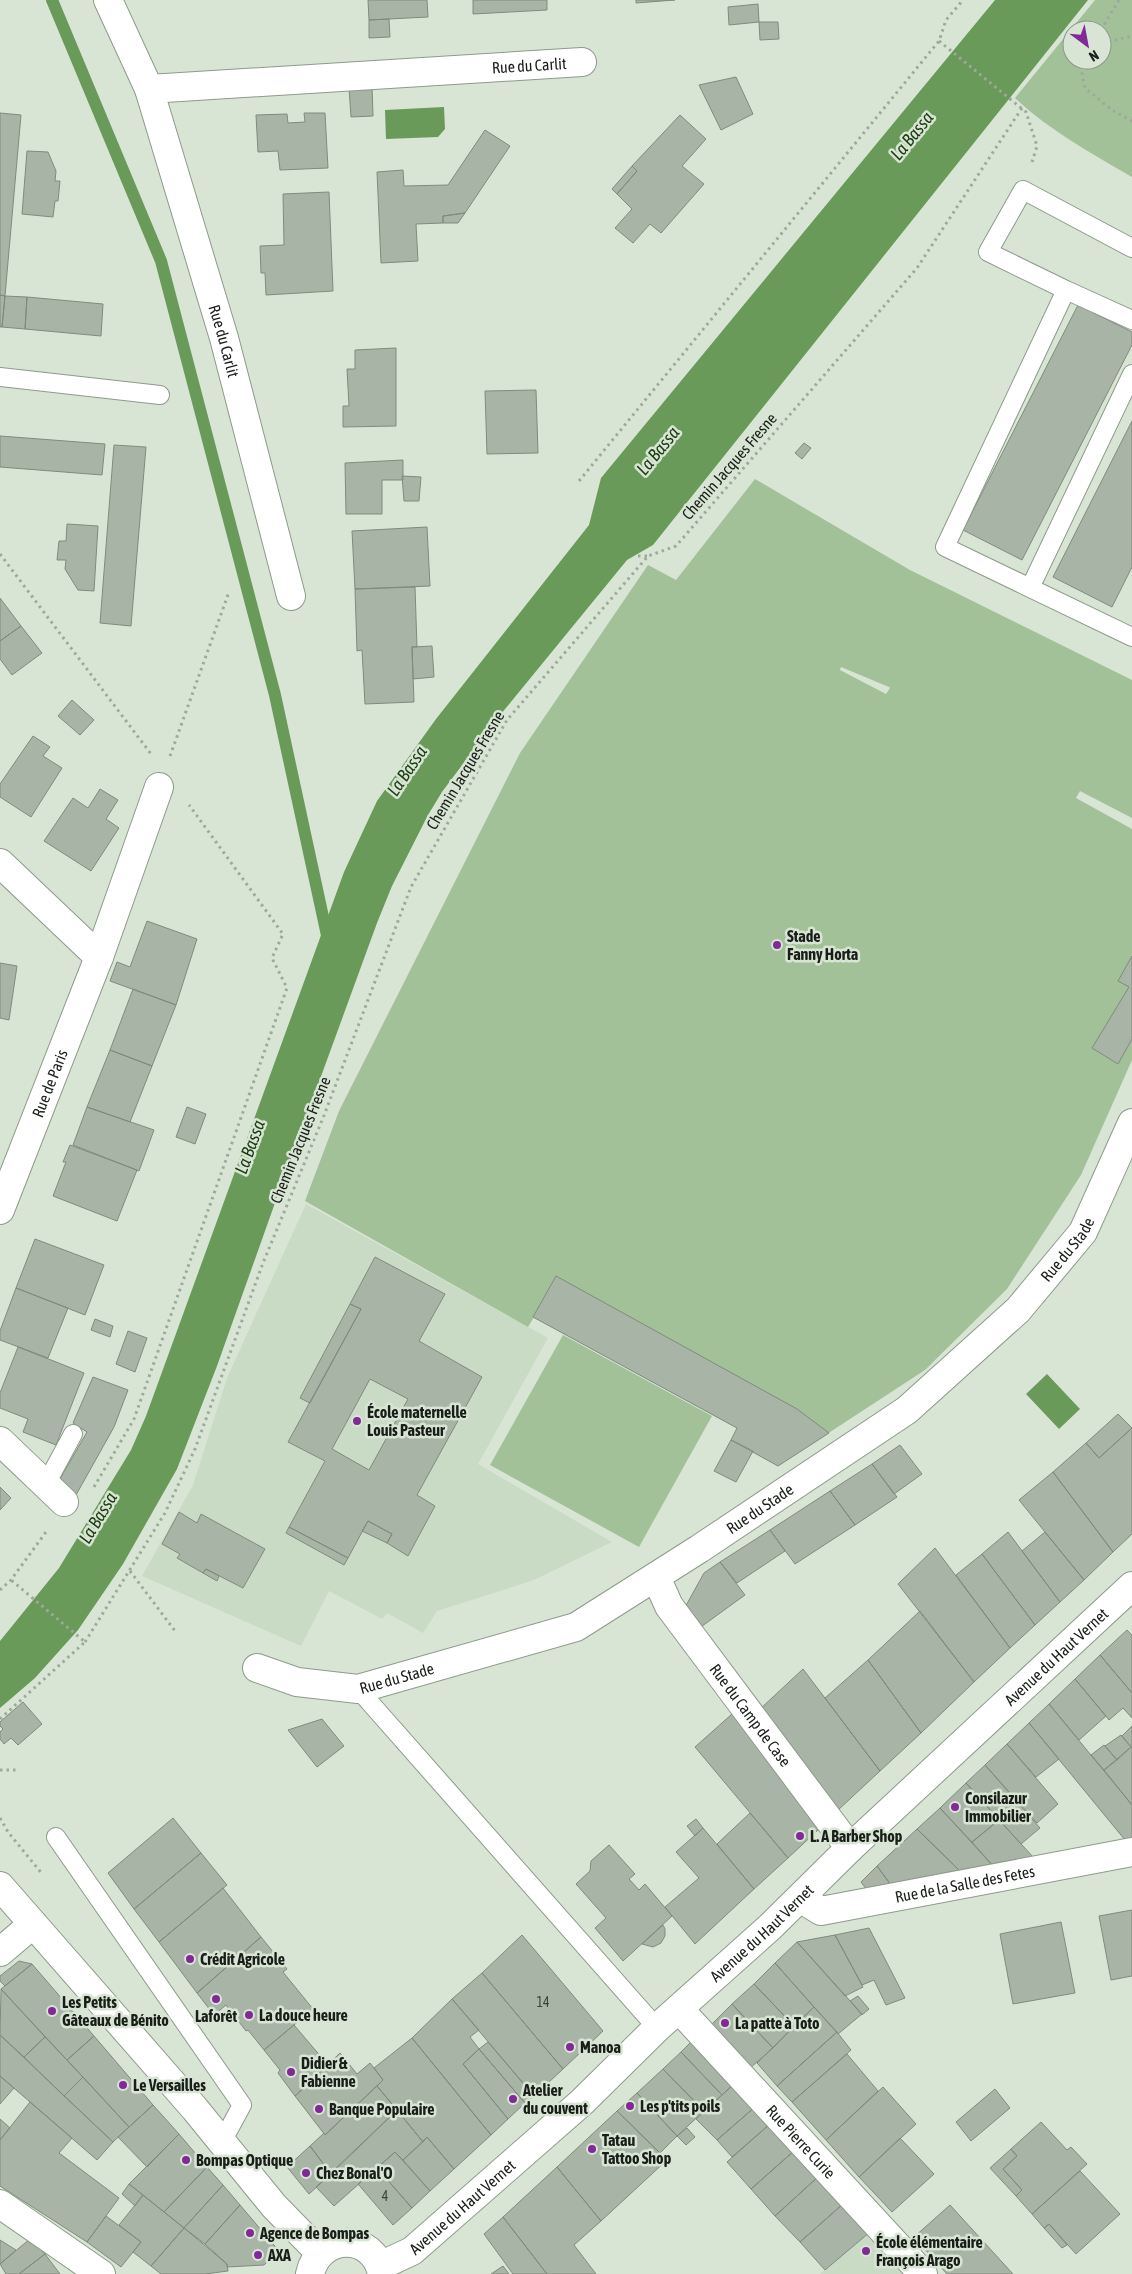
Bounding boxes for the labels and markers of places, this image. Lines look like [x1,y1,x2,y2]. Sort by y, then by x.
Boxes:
place label: Stade Fanny Horta [787,927,858,963]
marker: Stade Fanny Horta [771,939,783,951]
place label: École maternelle Louis Pasteur [367,1403,467,1439]
marker: École maternelle Louis Pasteur [351,1415,363,1427]
place label: Consilazur Immobilier [965,1789,1031,1825]
marker: Consilazur Immobilier [949,1801,961,1813]
place label: L. A Barber Shop [810,1827,903,1845]
marker: L. A Barber Shop [794,1830,806,1842]
place label: Crédit Agricole [200,1950,285,1968]
marker: Crédit Agricole [184,1953,196,1965]
place label: Les Petits Gâteaux de Bénito [62,1993,169,2029]
marker: Laforêt [210,1993,222,2005]
marker: Les Petits Gâteaux de Bénito [46,2005,58,2017]
place label: La douce heure [259,2006,348,2024]
place label: Laforêt [195,2007,237,2025]
marker: La douce heure [243,2009,255,2021]
place label: La patte à Toto [735,2014,820,2032]
marker: La patte à Toto [719,2017,731,2029]
place label: Manoa [580,2038,621,2056]
marker: Manoa [564,2041,576,2053]
place label: Didier & Fabienne [301,2054,356,2090]
marker: Didier & Fabienne [285,2066,297,2078]
place label: Le Versailles [133,2076,206,2094]
marker: Le Versailles [117,2079,129,2091]
place label: Atelier du couvent [522,2081,588,2117]
marker: Atelier du couvent [507,2093,519,2105]
place label: Les p'tits poils [640,2097,721,2115]
place label: Banque Populaire [329,2100,434,2118]
marker: Les p'tits poils [624,2100,636,2112]
marker: Banque Populaire [313,2103,325,2115]
place label: Tatau Tattoo Shop [602,2131,672,2167]
marker: Tatau Tattoo Shop [586,2143,598,2155]
place label: Bompas Optique [196,2151,293,2169]
marker: Bompas Optique [180,2154,192,2166]
place label: Chez Bonal'O [316,2164,393,2182]
marker: Chez Bonal'O [300,2167,312,2179]
place label: Agence de Bompas [259,2224,369,2242]
marker: Agence de Bompas [244,2227,256,2239]
place label: École élémentaire François Arago [876,2233,983,2269]
marker: École élémentaire François Arago [860,2245,872,2257]
place label: AXA [267,2246,291,2264]
marker: AXA [252,2249,264,2261]

